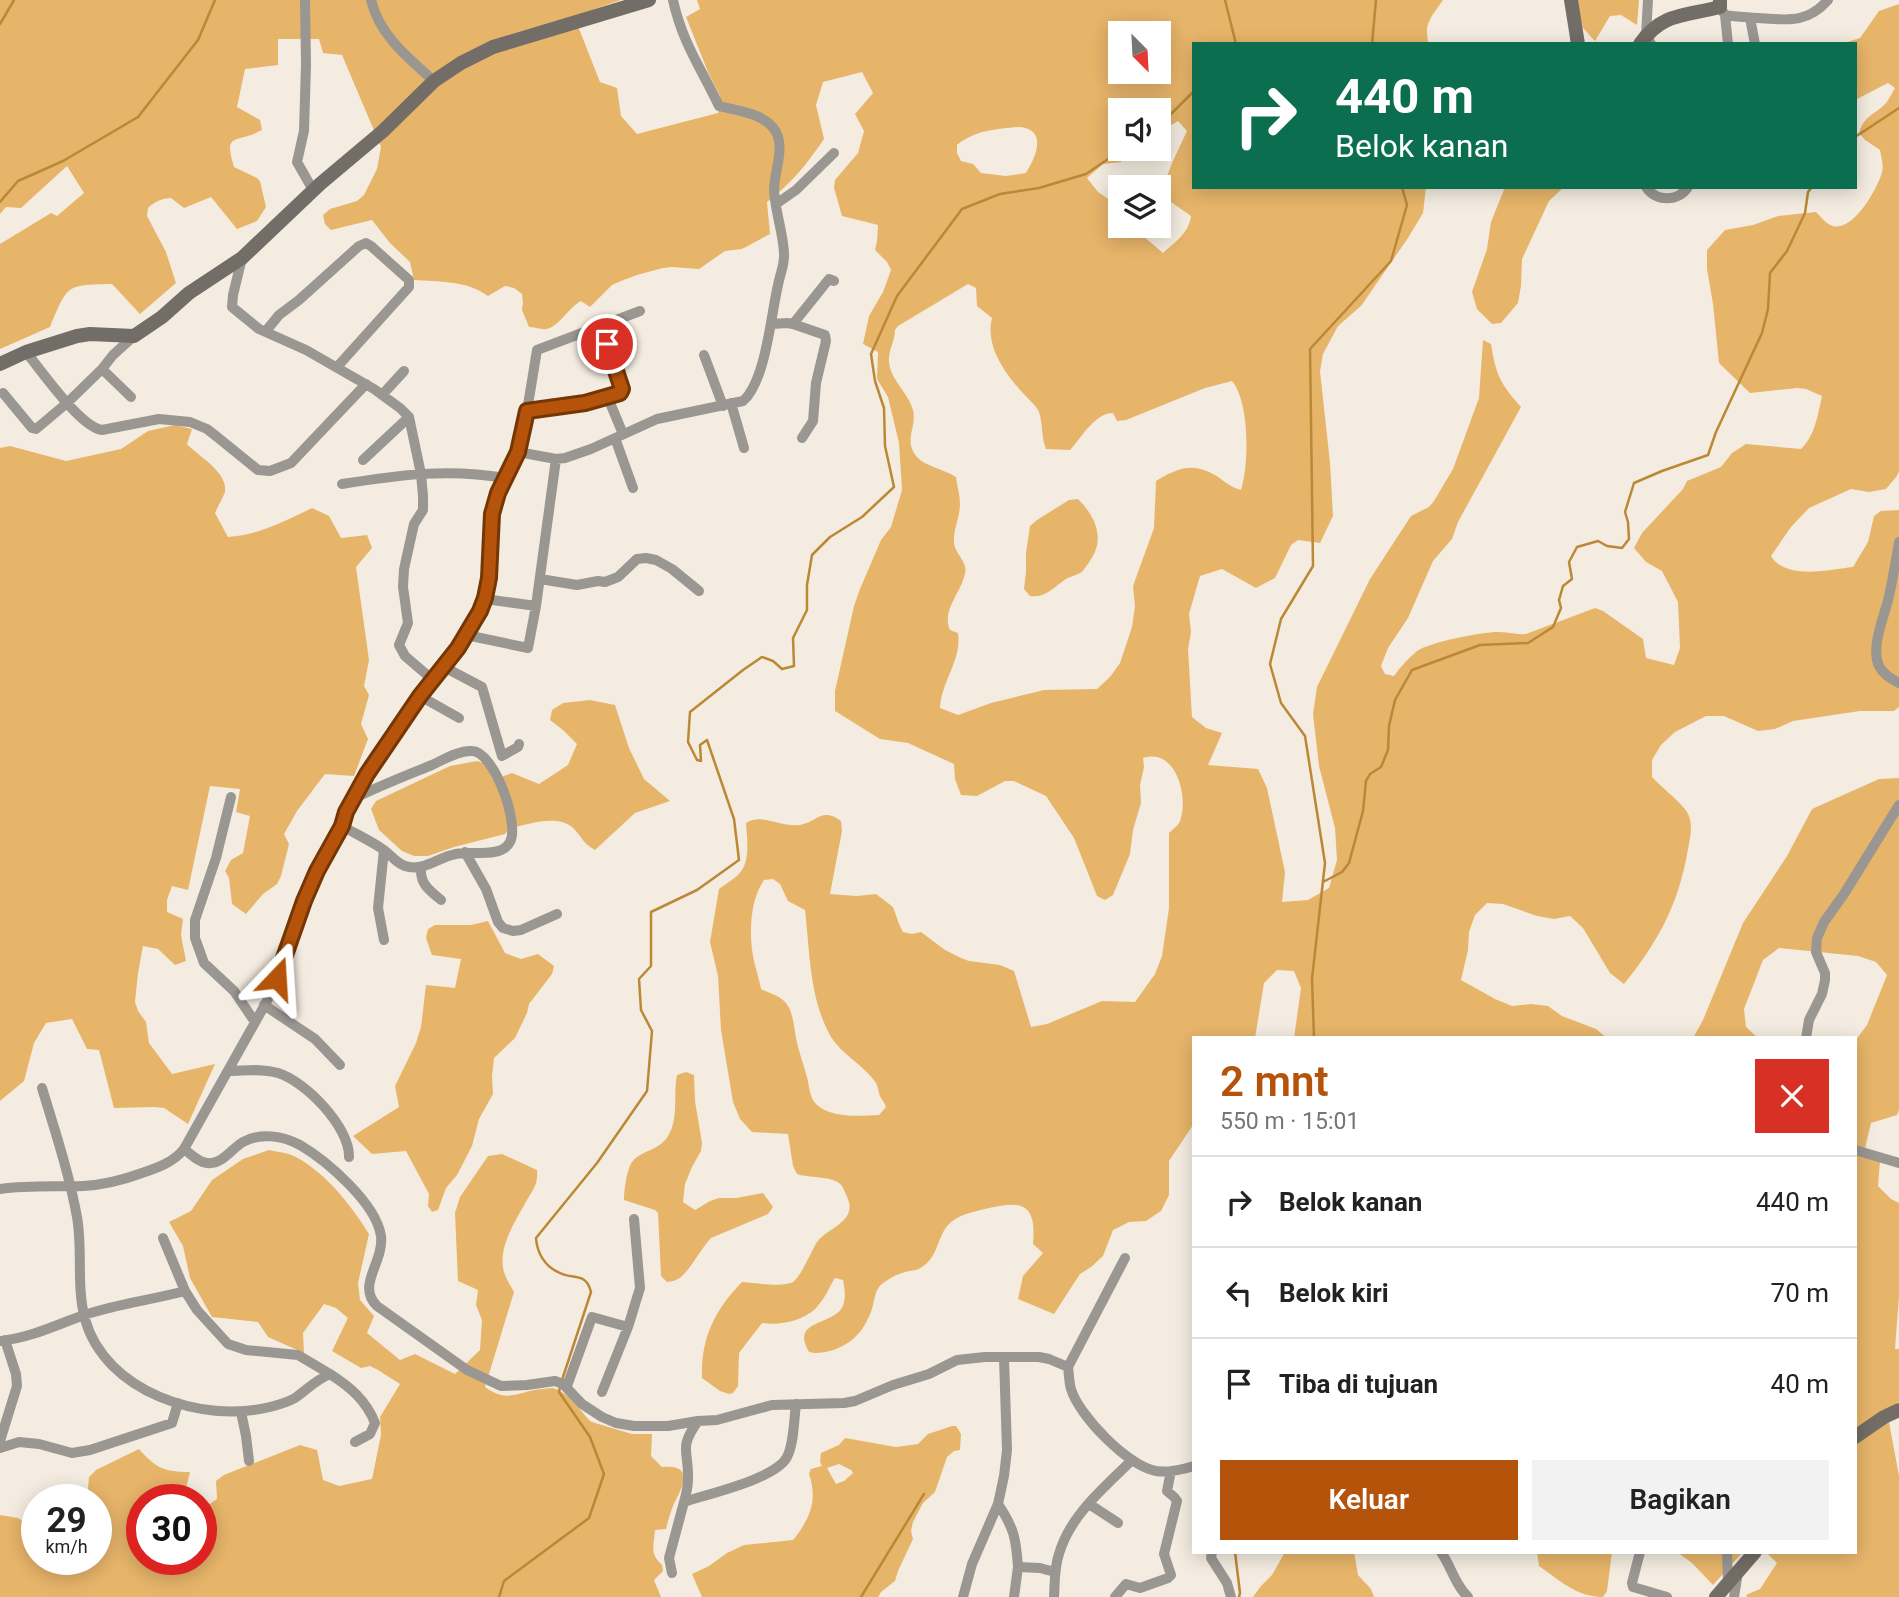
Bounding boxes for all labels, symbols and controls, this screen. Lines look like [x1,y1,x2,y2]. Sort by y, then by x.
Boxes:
north arrow [1108,21,1171,84]
map controls [1108,21,1171,238]
text: 440 m [1335,68,1474,125]
icon: right [1220,70,1311,161]
button: sound [1108,98,1171,161]
text: Belok kanan [1335,127,1508,165]
button: layers [1108,175,1171,238]
pin [577,314,637,374]
icon: arrive [588,325,626,363]
position arrow [240,941,314,1015]
text: 2 mnt [1220,1057,1329,1106]
button: close [1755,1059,1829,1133]
text: 550 m · 15:01 [1220,1108,1359,1135]
icon: right [1220,1183,1258,1221]
text: Belok kanan [1279,1187,1422,1217]
text: 440 m [1756,1187,1829,1217]
icon: left [1220,1274,1258,1312]
text: Belok kiri [1279,1278,1389,1308]
text: 70 m [1771,1278,1829,1308]
icon: arrive [1220,1365,1258,1403]
text: Tiba di tujuan [1279,1369,1438,1399]
text: 40 m [1771,1369,1829,1399]
button: Keluar [1220,1460,1518,1540]
button: Bagikan [1532,1460,1829,1540]
speed limit sign: 30 [126,1484,217,1575]
text: 29 [46,1500,87,1541]
text: km/h [45,1536,88,1557]

